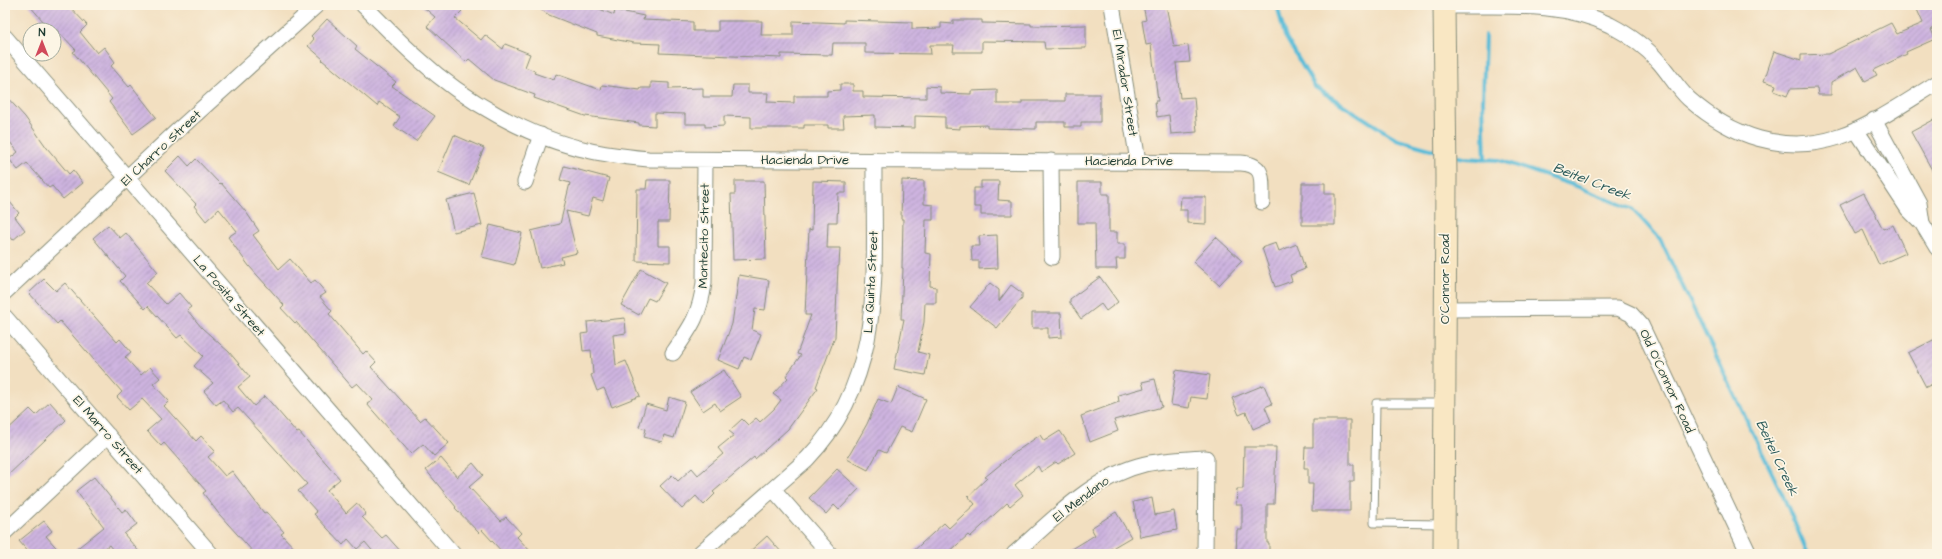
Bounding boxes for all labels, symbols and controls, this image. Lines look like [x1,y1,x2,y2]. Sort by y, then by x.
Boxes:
north arrow [22,22,62,62]
text: N [39,25,46,40]
street label: El Mirador Street [1108,28,1142,138]
street label: El Charro Street [117,105,206,190]
street label: Hacienda Drive [761,151,849,169]
street label: Hacienda Drive [1085,152,1173,170]
water label: Beitel Creek [1550,158,1634,206]
street label: Montecito Street [694,183,714,289]
street label: La Quinta Street [859,230,883,334]
street label: O'Connor Road [1436,234,1454,324]
street label: La Posita Street [189,252,270,341]
street label: Old O'Connor Road [1635,326,1699,436]
street label: El Marro Street [69,392,148,479]
water label: Beitel Creek [1751,417,1804,500]
street label: El Mendano [1049,471,1113,526]

